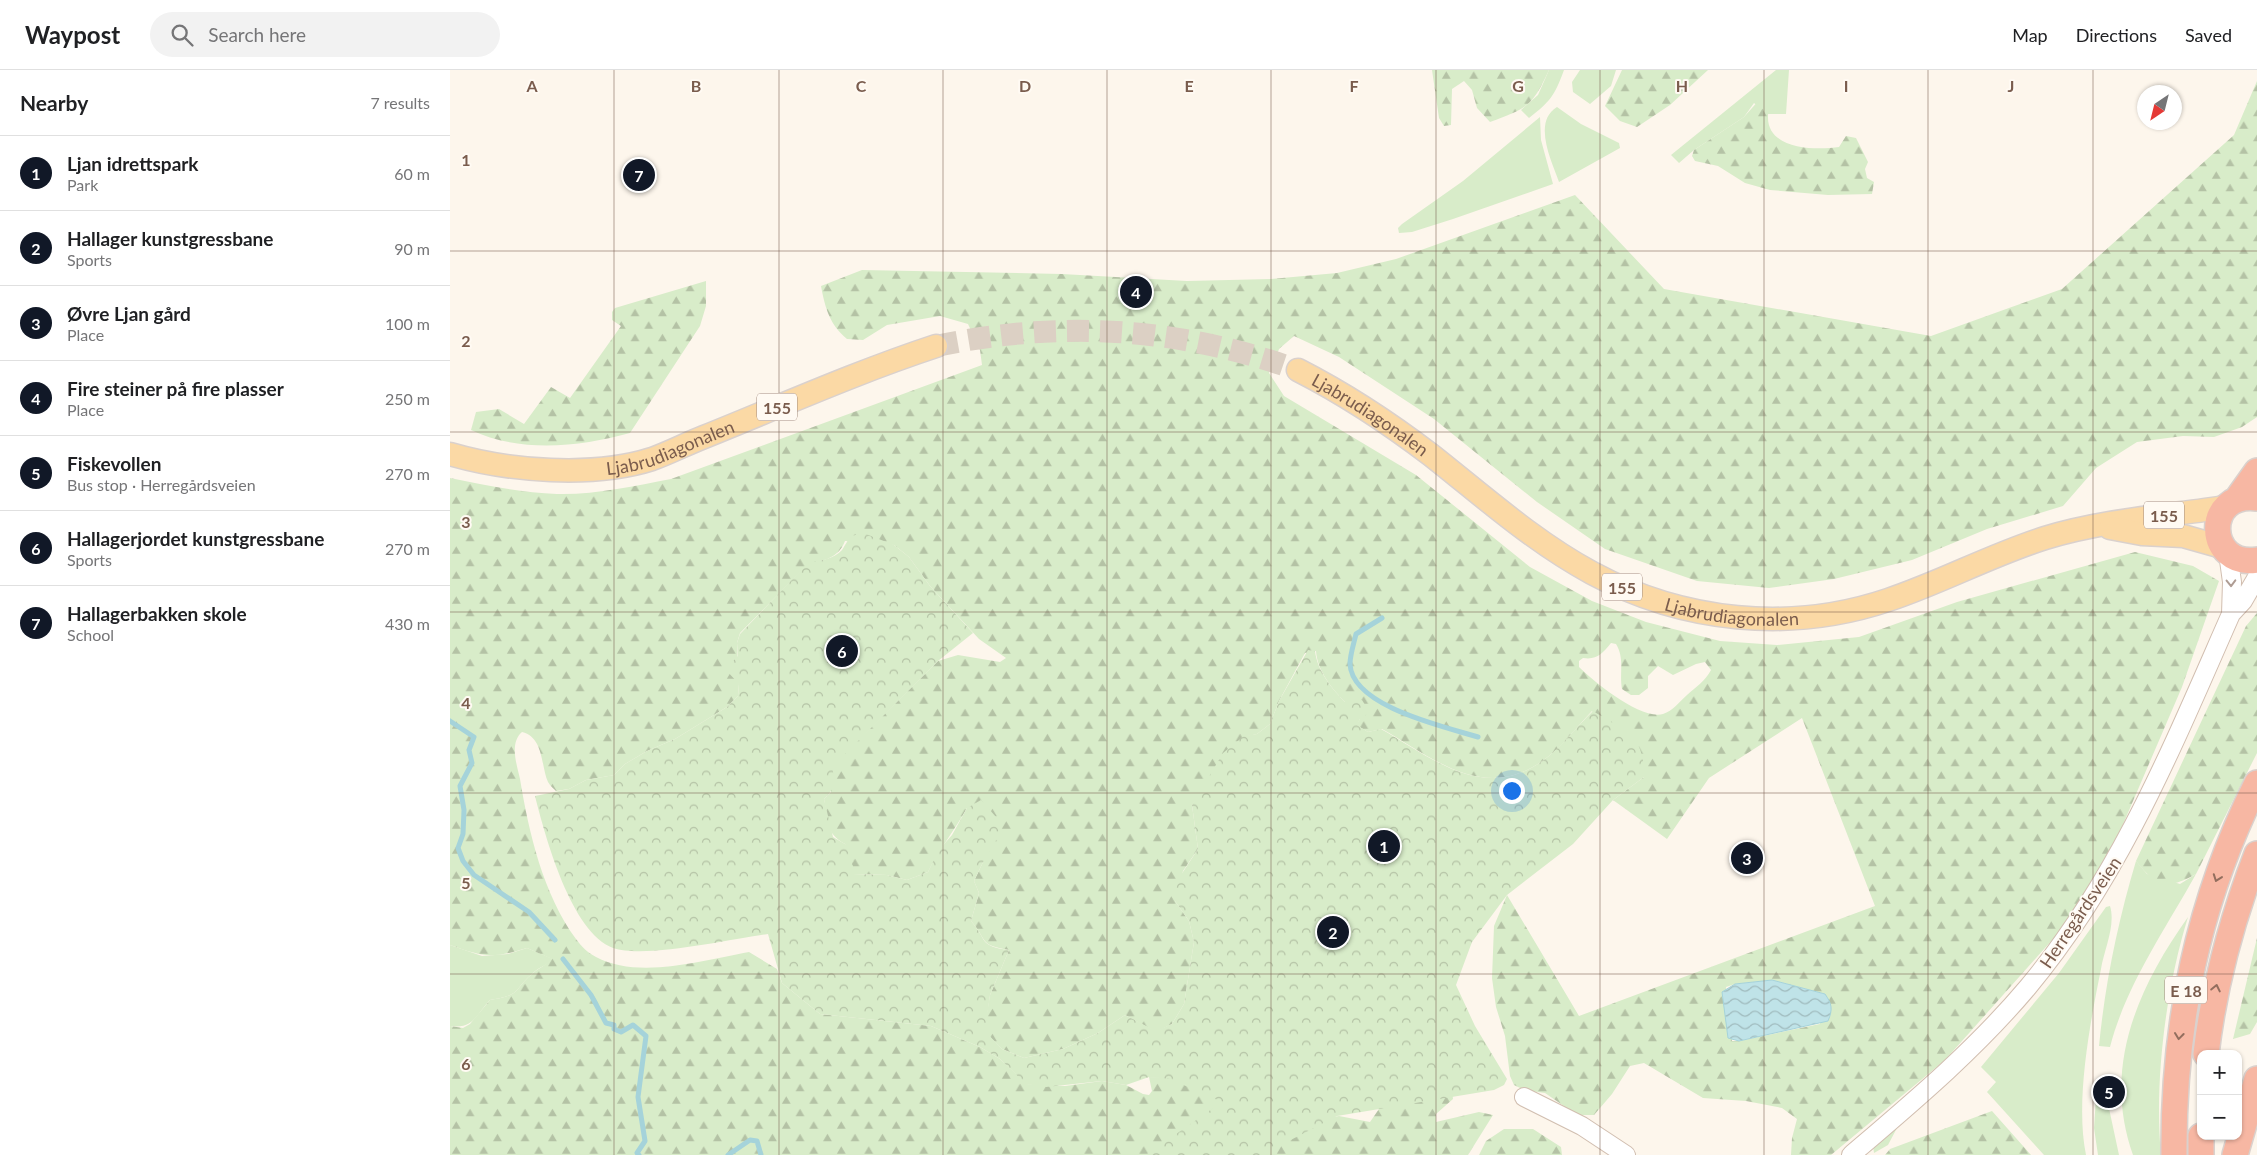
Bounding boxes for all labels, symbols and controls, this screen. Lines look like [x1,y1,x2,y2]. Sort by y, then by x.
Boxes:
search box [150,12,500,57]
text: Waypost [25,20,120,49]
icon: search [168,21,196,49]
text: Search here [208,23,306,46]
text: Map [2012,24,2048,46]
text: Directions [2076,24,2157,46]
text: Saved [2185,24,2232,46]
text: A [525,76,538,95]
text: B [691,76,701,95]
text: C [856,76,867,95]
text: D [1019,76,1031,95]
text: E [1184,76,1194,95]
text: F [1349,76,1359,95]
text: G [1512,76,1524,95]
text: H [1676,76,1688,95]
text: I [1844,76,1848,95]
text: J [2008,76,2014,95]
north arrow [2137,85,2182,130]
text: Nearby [20,90,88,115]
text: 7 results [370,93,430,112]
text: 1 [461,150,471,169]
text: Ljan idrettspark [67,152,199,175]
pin: 7 [623,156,655,194]
text: 1 [31,164,41,183]
text: 60 m [394,164,430,183]
text: Park [67,175,98,194]
text: Hallager kunstgressbane [67,227,273,250]
text: 2 [31,239,41,258]
text: 90 m [394,239,430,258]
text: Sports [67,250,112,269]
pin: 4 [1120,273,1152,311]
text: Øvre Ljan gård [67,302,191,325]
text: 3 [31,314,41,333]
text: 100 m [385,314,430,333]
text: Place [67,325,104,344]
text: 2 [461,331,471,350]
street label: Ljabrudiagonalen [1308,369,1433,460]
text: Fire steiner på fire plasser [67,377,284,400]
text: 4 [31,389,41,408]
text: 250 m [385,389,430,408]
road number: 155 [757,394,797,421]
text: Place [67,400,104,419]
street label: Ljabrudiagonalen [605,415,737,479]
text: Fiskevollen [67,452,161,475]
text: 5 [31,464,41,483]
text: 270 m [385,464,430,483]
text: Bus stop · Herregårdsveien [67,475,256,494]
road number: 155 [2144,502,2184,528]
text: 3 [461,512,471,531]
text: Hallagerjordet kunstgressbane [67,527,324,550]
text: 6 [31,539,41,558]
text: 270 m [385,539,430,558]
text: Sports [67,550,112,569]
road number: 155 [1602,574,1642,600]
one-way arrow [2226,580,2236,588]
street label: Ljabrudiagonalen [1662,593,1799,630]
text: Hallagerbakken skole [67,602,247,625]
text: 7 [31,614,41,633]
text: 430 m [385,614,430,633]
text: School [67,625,114,644]
pin: 6 [826,632,858,670]
text: 4 [461,693,471,712]
your location [1499,778,1525,804]
pin: 1 [1368,827,1400,865]
pin: 3 [1731,839,1763,877]
street label: Herregårdsveien [2035,852,2125,972]
text: 5 [461,873,471,892]
one-way arrow [2213,873,2223,882]
pin: 2 [1317,913,1349,951]
road number: E 18 [2165,976,2207,1004]
one-way arrow [2211,984,2221,993]
one-way arrow [2174,1032,2185,1040]
map controls [2197,1050,2242,1140]
button: + [2197,1050,2242,1095]
text: 6 [461,1054,471,1073]
pin: 5 [2093,1073,2125,1111]
button: − [2197,1095,2242,1140]

